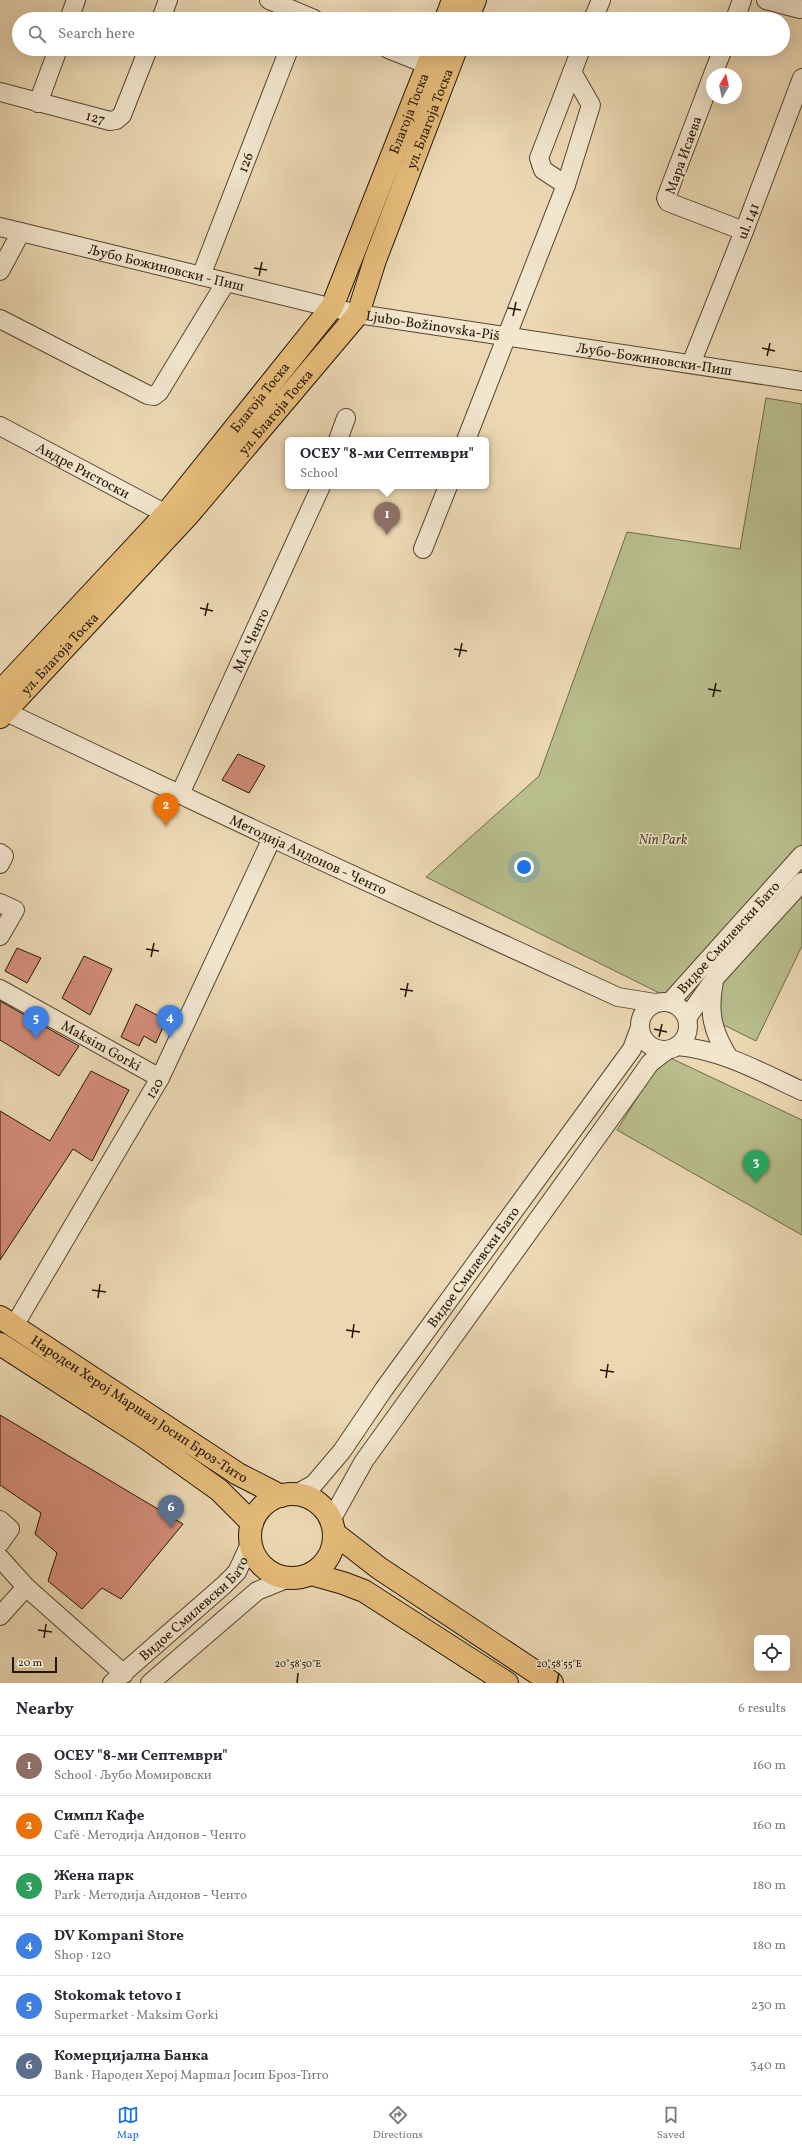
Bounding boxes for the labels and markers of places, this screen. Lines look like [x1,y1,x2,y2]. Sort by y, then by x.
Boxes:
pin: 1 [374,502,400,535]
pin: 2 [153,793,179,826]
pin: 4 [157,1005,183,1038]
pin: 5 [23,1006,49,1039]
pin: 3 [743,1150,769,1183]
pin: 6 [158,1495,184,1528]

